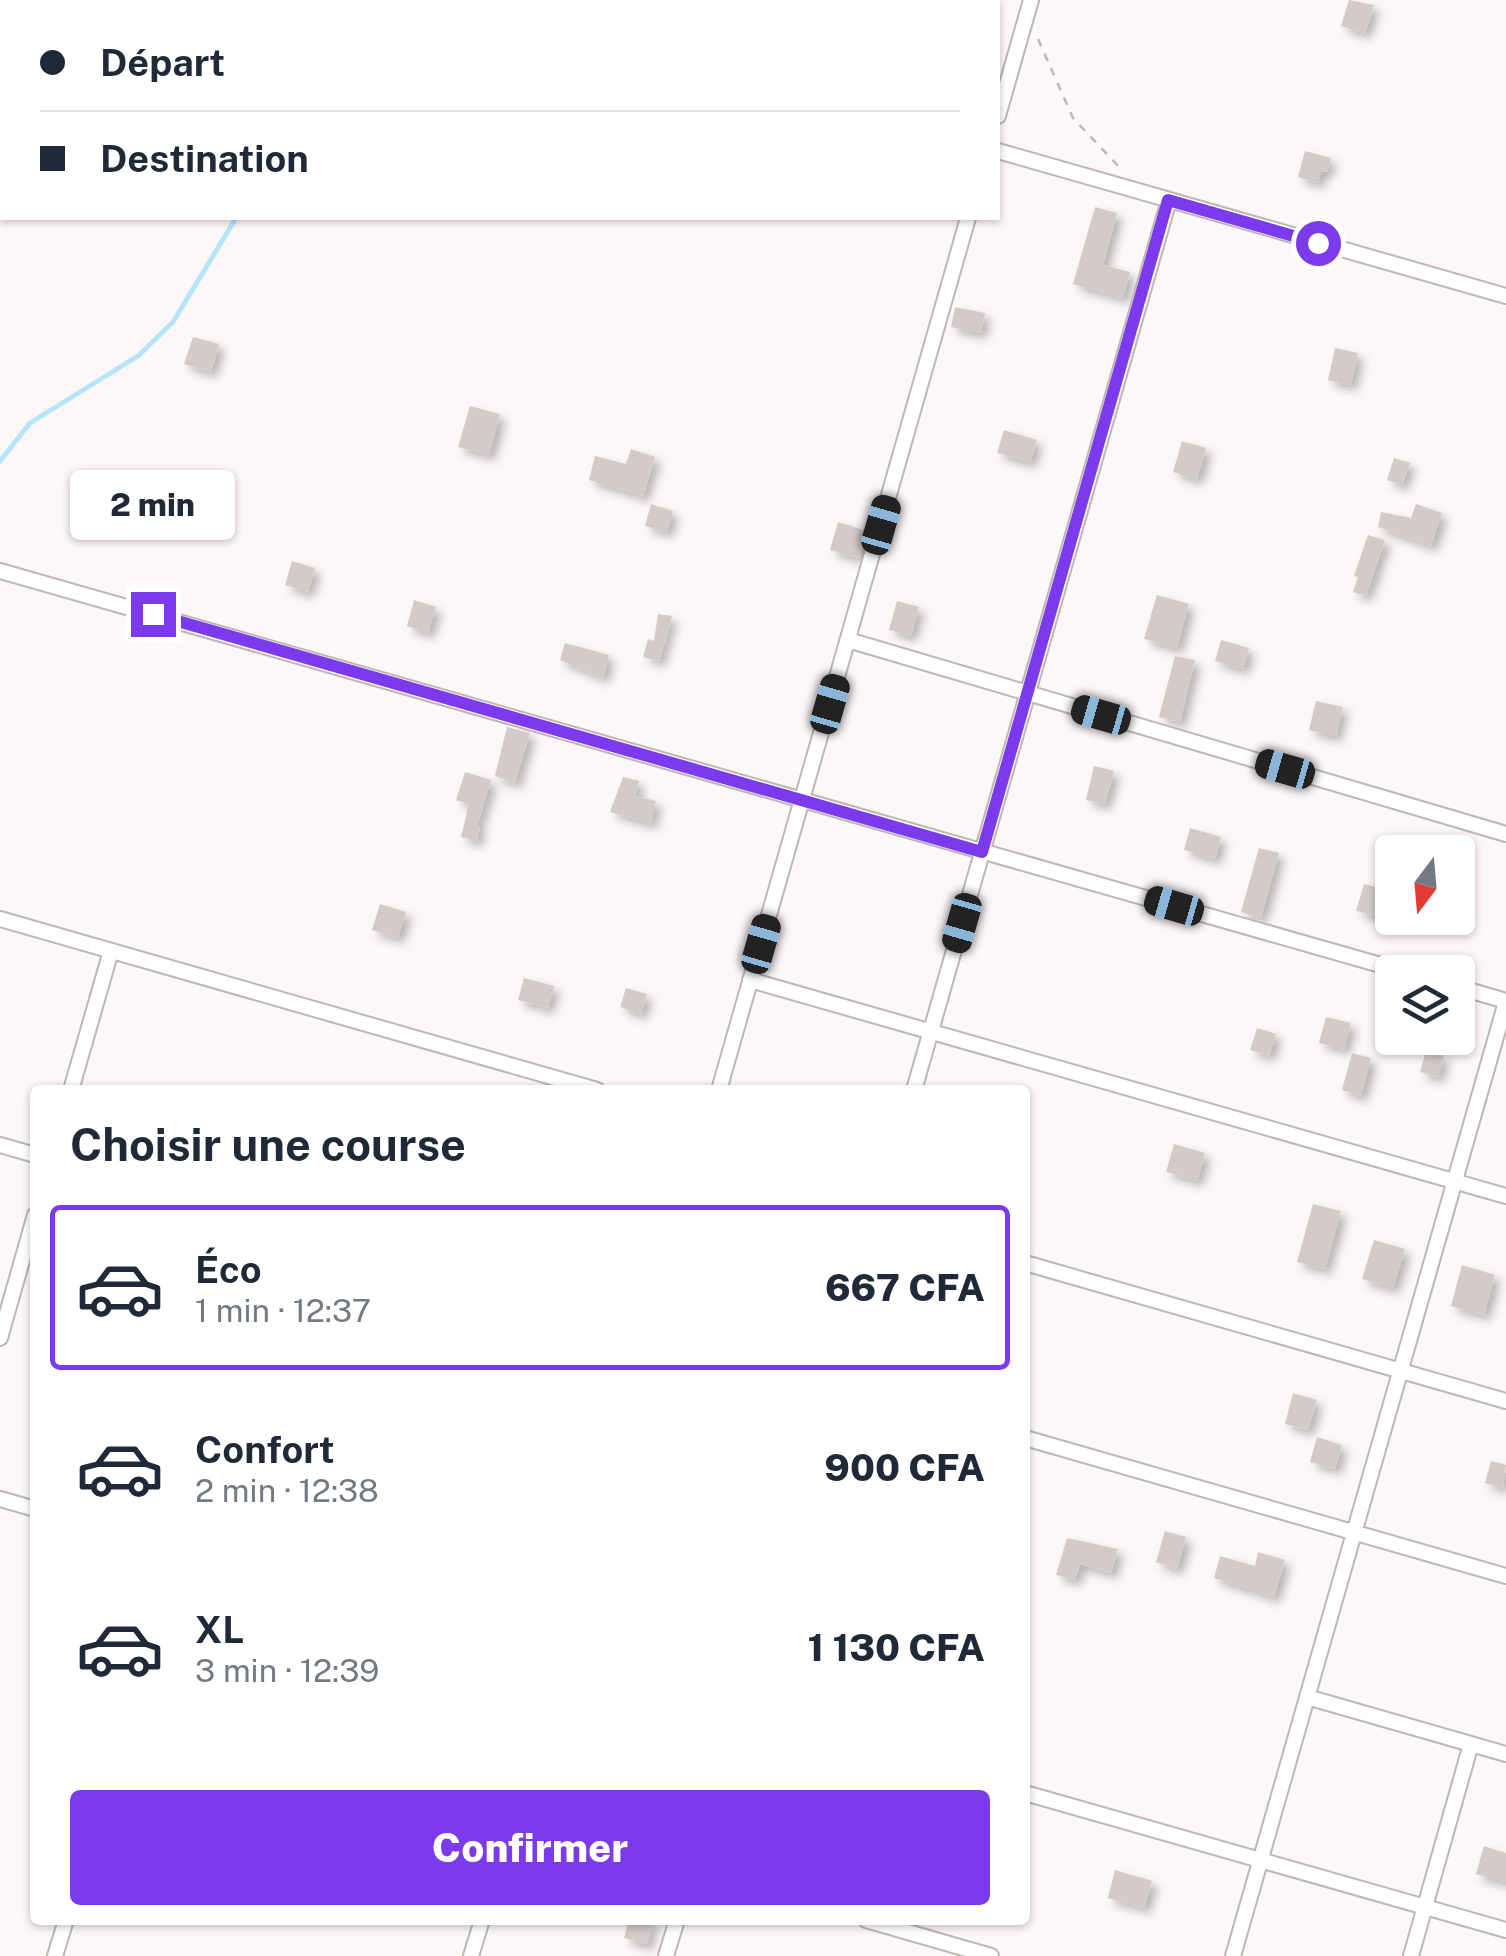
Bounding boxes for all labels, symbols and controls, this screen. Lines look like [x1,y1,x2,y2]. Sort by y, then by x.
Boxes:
text: Départ [100,40,225,85]
text: Destination [100,136,309,181]
route start [1296,221,1341,266]
callout: 2 min [70,469,236,539]
text: 2 min [110,486,195,523]
car [858,492,904,558]
route end [131,592,176,637]
car [807,671,853,737]
car [1068,692,1134,738]
car [1252,746,1318,792]
north arrow [1375,835,1475,935]
map controls [1375,835,1475,1055]
car [1141,883,1207,929]
car [939,890,985,956]
car [738,911,784,977]
button: layers [1375,955,1475,1055]
text: Choisir une course [70,1118,466,1171]
icon: car [75,1243,165,1333]
text: Éco [195,1247,262,1292]
text: 667 CFA [825,1265,985,1310]
text: 1 min · 12:37 [195,1292,371,1329]
icon: car [75,1423,165,1513]
text: Confort [195,1427,335,1472]
text: 900 CFA [824,1445,985,1490]
text: 2 min · 12:38 [195,1472,379,1509]
icon: car [75,1603,165,1693]
text: XL [195,1607,244,1652]
text: 1 130 CFA [808,1625,985,1670]
text: 3 min · 12:39 [195,1652,379,1689]
button: Confirmer [70,1790,990,1905]

